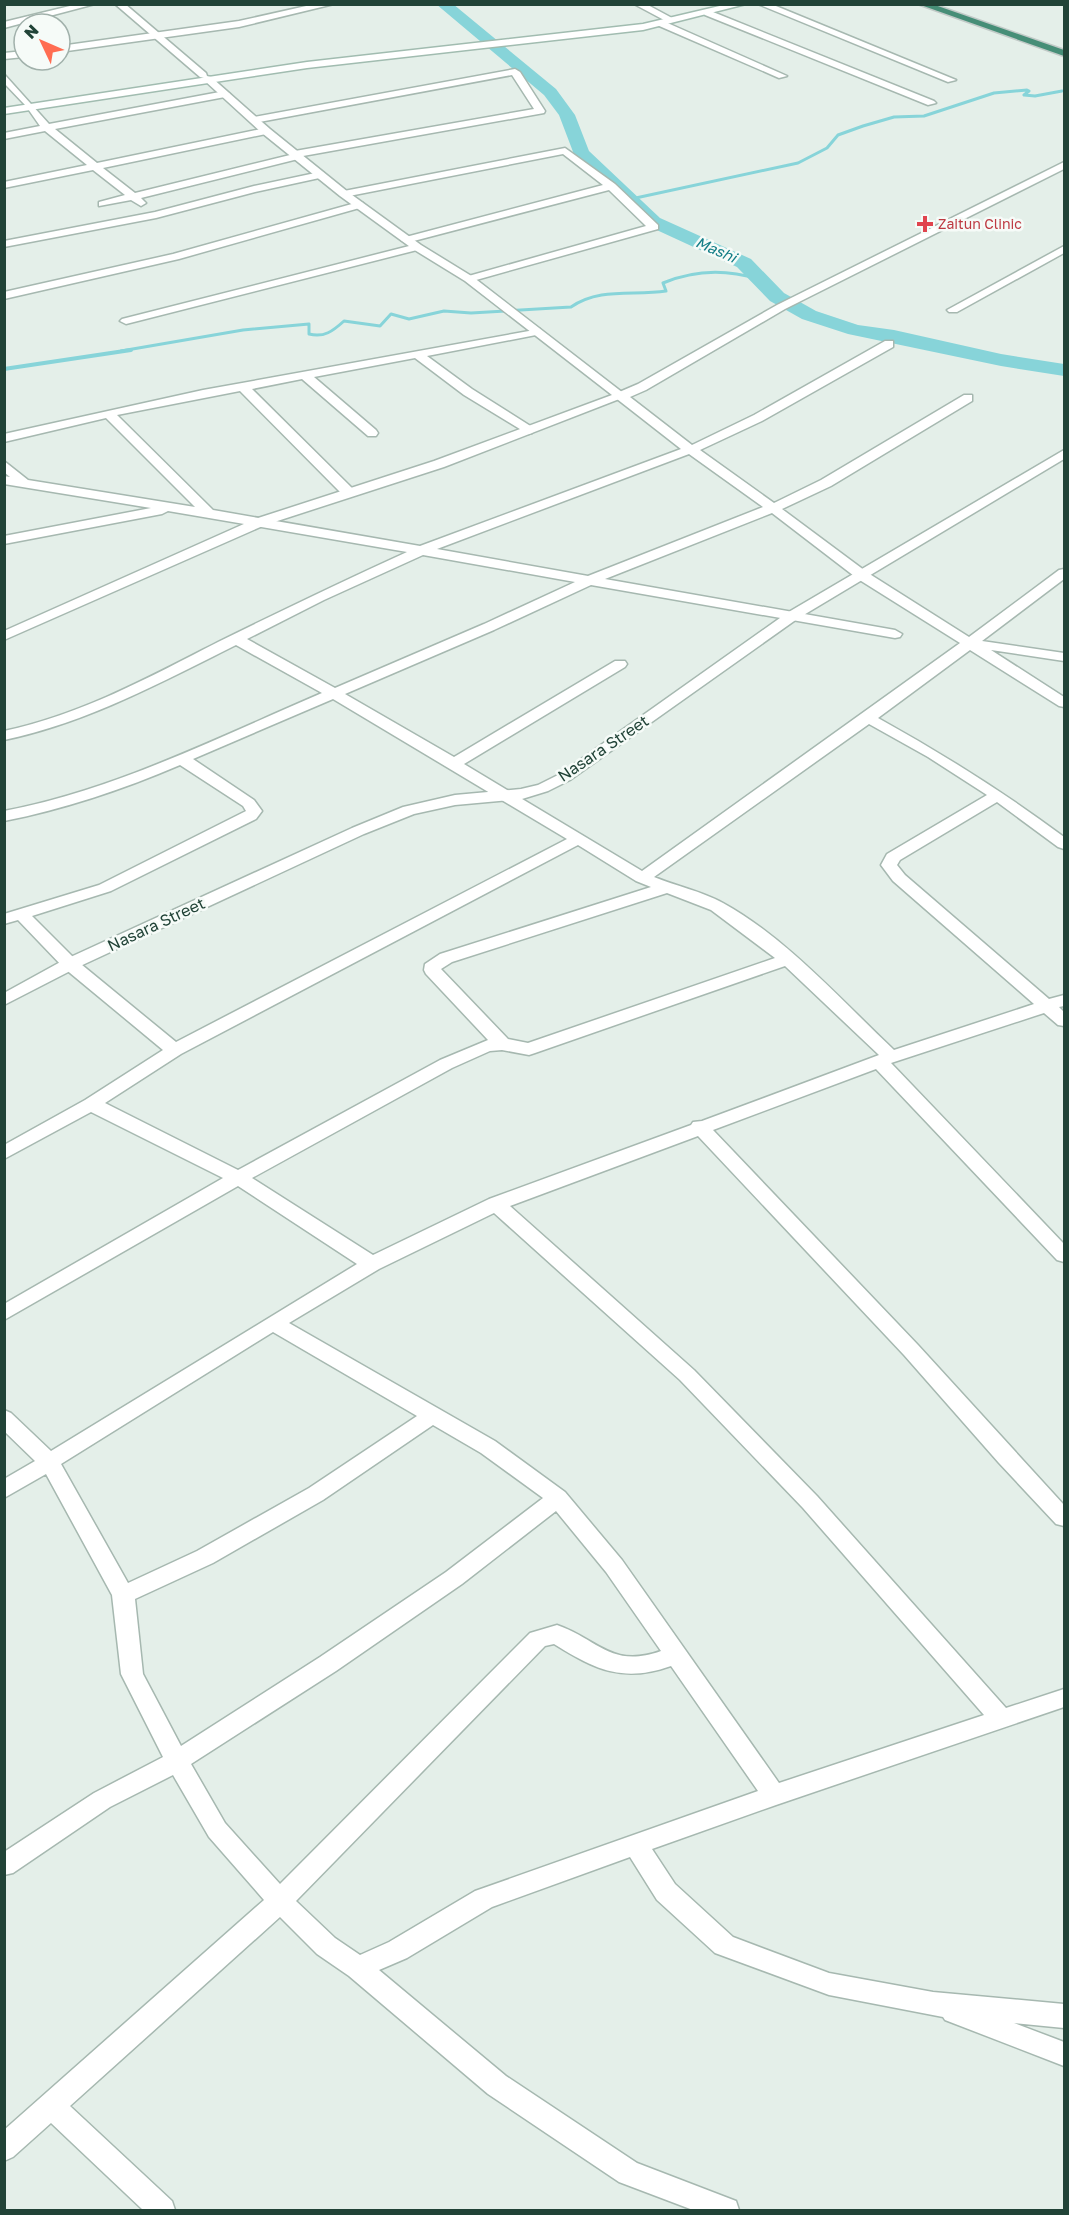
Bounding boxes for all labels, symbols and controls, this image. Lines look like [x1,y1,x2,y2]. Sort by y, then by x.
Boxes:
north arrow [12,12,72,72]
text: N [20,20,43,43]
marker: Zaitun Clinic [916,215,934,233]
place label: Zaitun Clinic [938,215,1022,232]
water label: Mashi [693,232,741,267]
street label: Nasara Street [554,710,652,786]
street label: Nasara Street [104,893,208,955]

